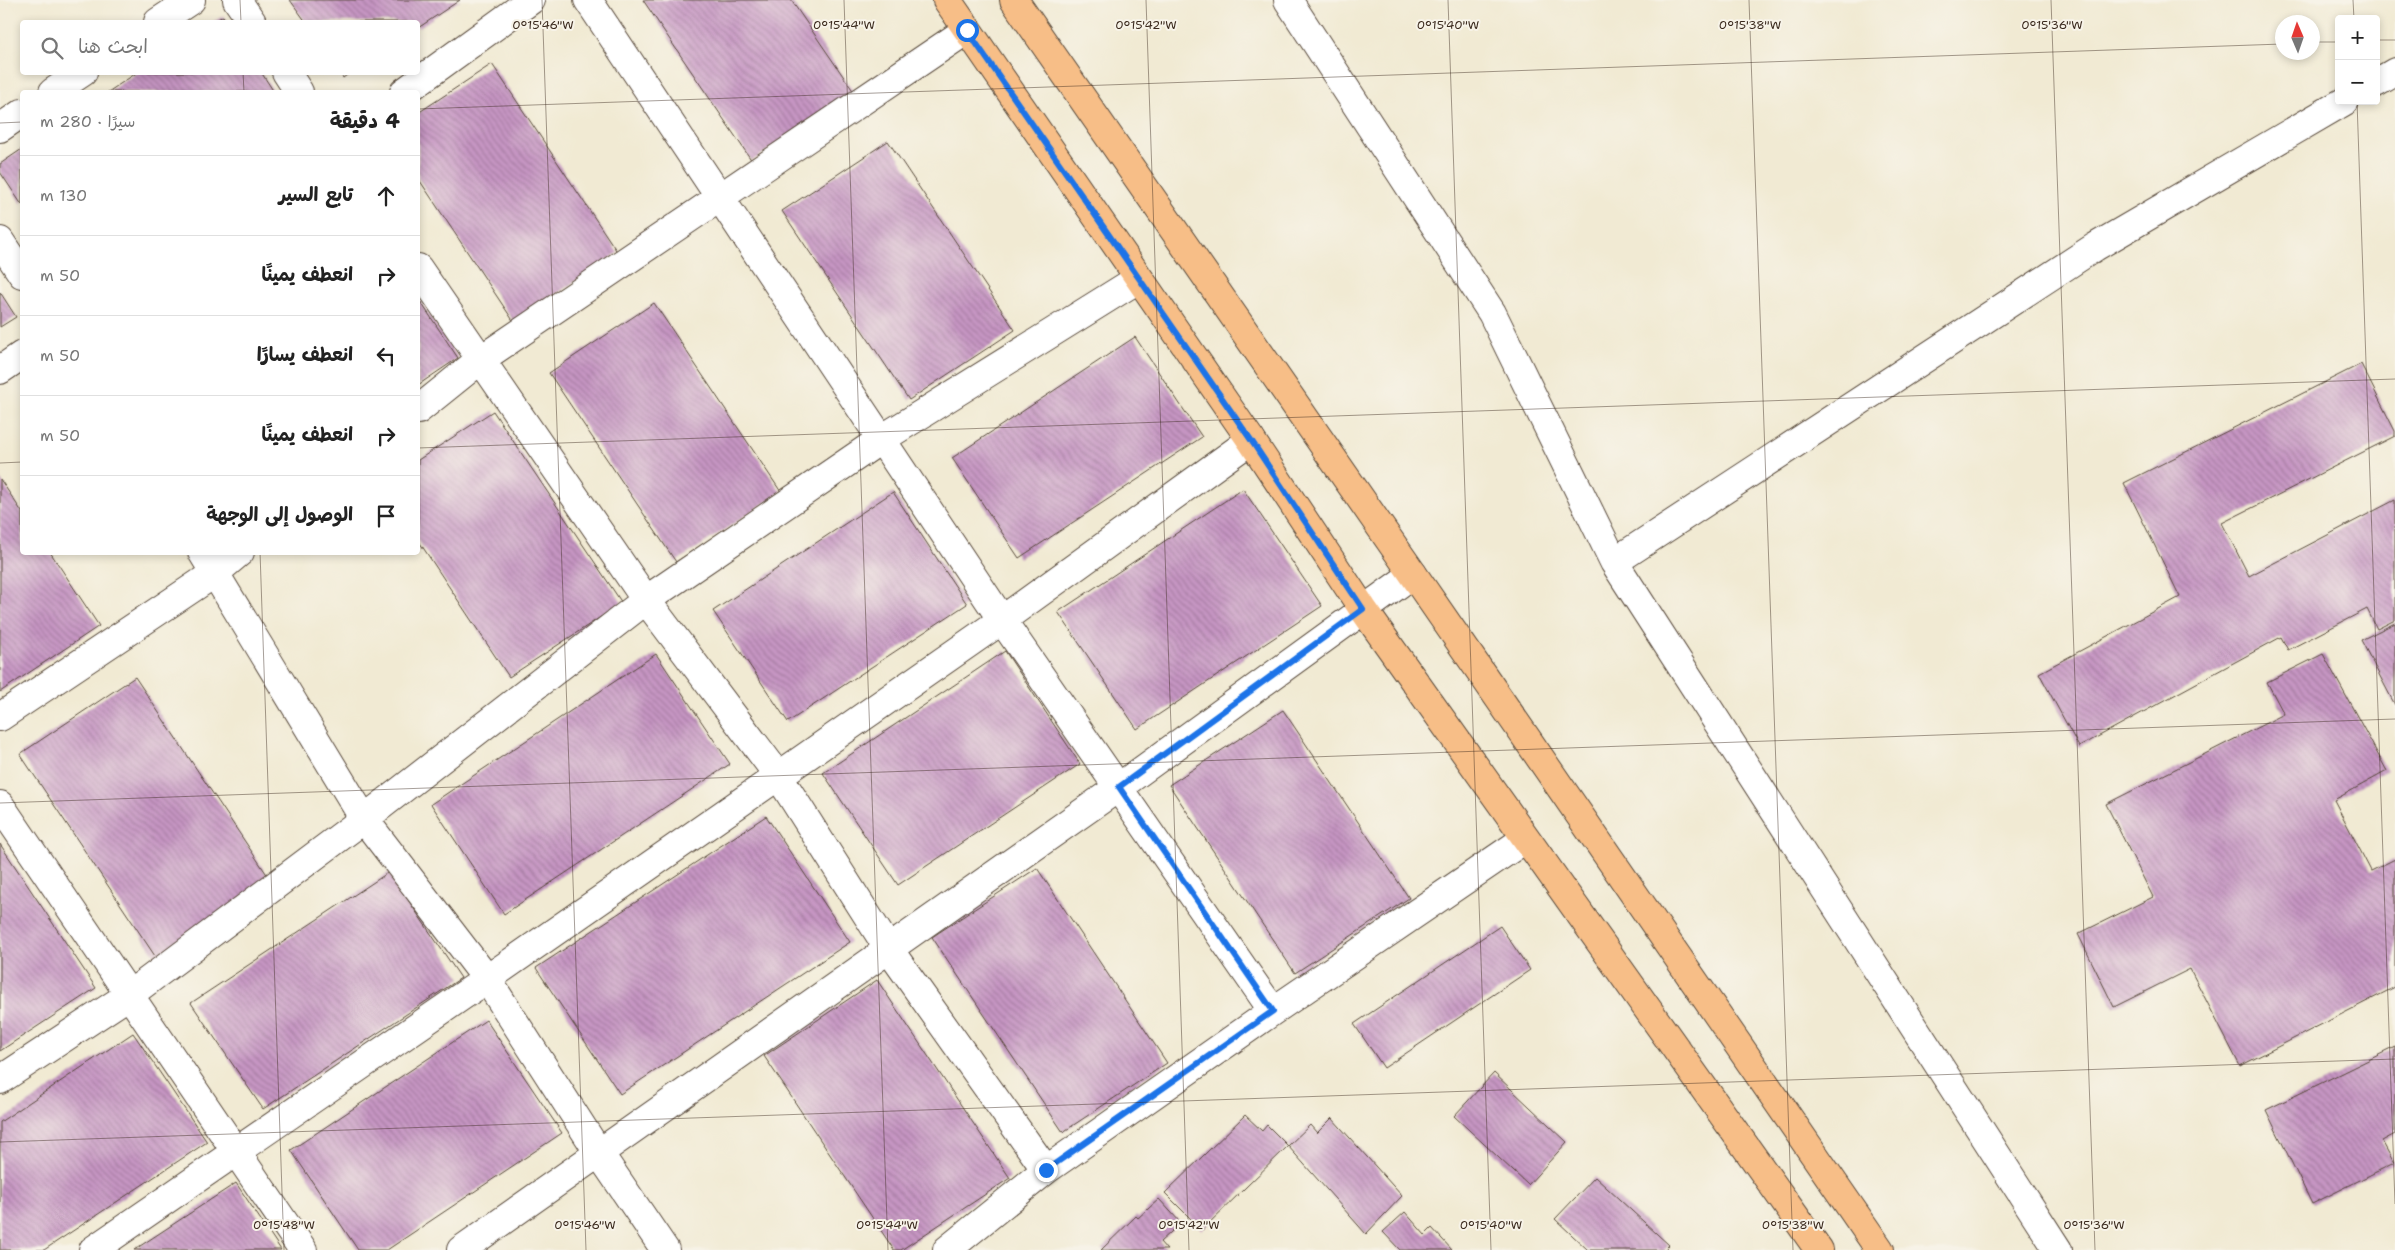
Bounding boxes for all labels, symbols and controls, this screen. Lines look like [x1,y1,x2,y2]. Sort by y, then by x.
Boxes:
north arrow [2275,15,2320,60]
map controls [2335,15,2380,105]
button: + [2335,15,2380,60]
text: 0°15'46"W [512,17,574,33]
text: 0°15'44"W [813,17,875,33]
text: 0°15'42"W [1115,17,1177,33]
text: 0°15'40"W [1417,17,1479,33]
text: 0°15'38"W [1719,17,1781,33]
text: 0°15'36"W [2021,17,2083,33]
route start [956,19,979,42]
search box [20,20,420,75]
icon: search [38,34,66,62]
text: ابحث هنا [78,34,148,59]
button: − [2335,60,2380,105]
text: 4 دقيقة [330,107,400,135]
text: سيرًا · 280 m [40,111,135,132]
text: تابع السير [279,182,353,207]
icon: ahead [372,182,400,210]
text: 130 m [40,185,87,206]
text: انعطف يمينًا [262,262,353,287]
icon: right [372,262,400,290]
text: 50 m [40,265,80,286]
text: انعطف يسارًا [257,342,353,367]
icon: left [372,342,400,370]
text: 50 m [40,345,80,366]
text: انعطف يمينًا [262,422,353,447]
icon: right [372,422,400,450]
text: 50 m [40,425,80,446]
text: الوصول إلى الوجهة [206,502,353,527]
icon: arrive [372,502,400,530]
route end [1035,1159,1058,1182]
text: 0°15'48"W [253,1217,315,1233]
text: 0°15'46"W [554,1217,616,1233]
text: 0°15'44"W [856,1217,918,1233]
text: 0°15'42"W [1158,1217,1220,1233]
text: 0°15'40"W [1460,1217,1522,1233]
text: 0°15'38"W [1762,1217,1824,1233]
text: 0°15'36"W [2063,1217,2125,1233]

